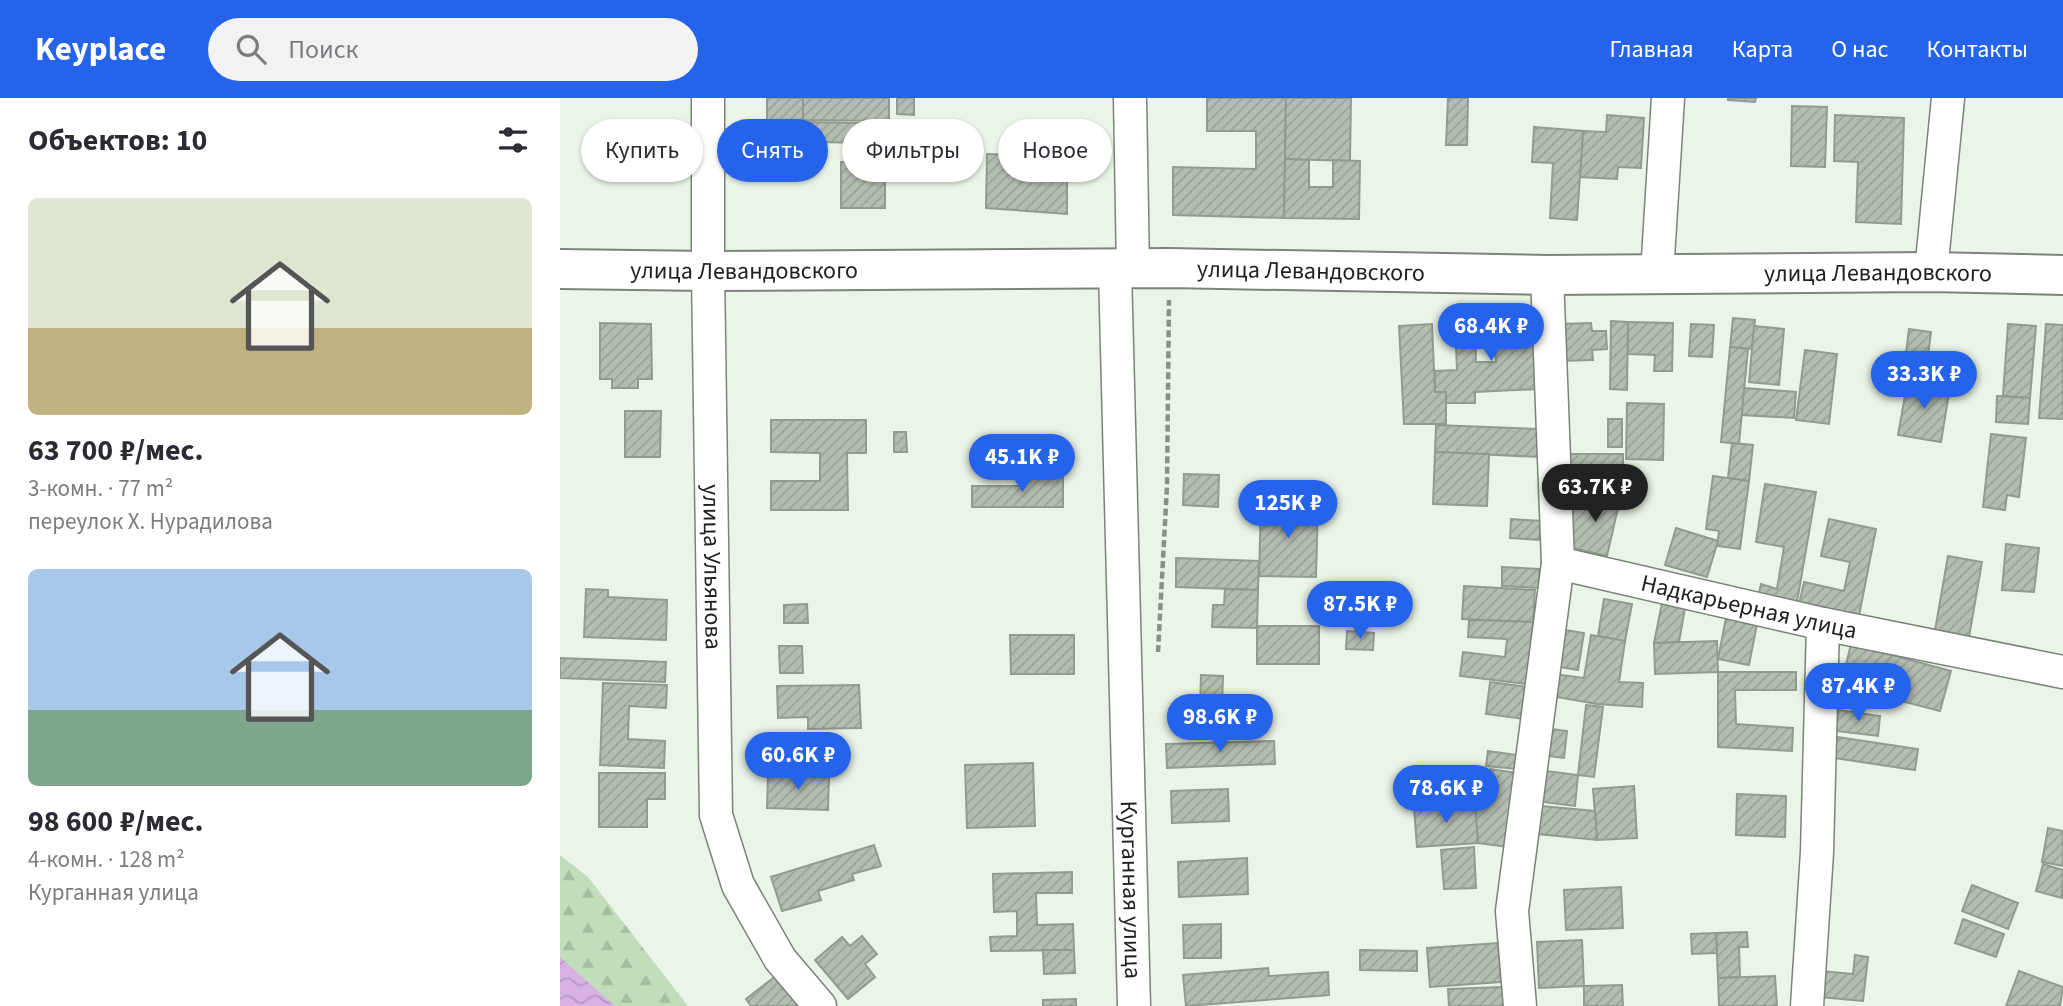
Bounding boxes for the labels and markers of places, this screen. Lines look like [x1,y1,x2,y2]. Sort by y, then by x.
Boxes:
pin: 68.4K ₽ [1426,303,1556,363]
pin: 33.3K ₽ [1859,352,1989,411]
pin: 45.1K ₽ [957,434,1087,494]
pin: 63.7K ₽ [1530,464,1660,524]
pin: 125K ₽ [1231,480,1345,540]
pin: 87.5K ₽ [1295,582,1425,641]
pin: 87.4K ₽ [1793,664,1923,723]
pin: 98.6K ₽ [1155,694,1285,754]
pin: 60.6K ₽ [733,732,863,792]
pin: 78.6K ₽ [1381,766,1511,825]

